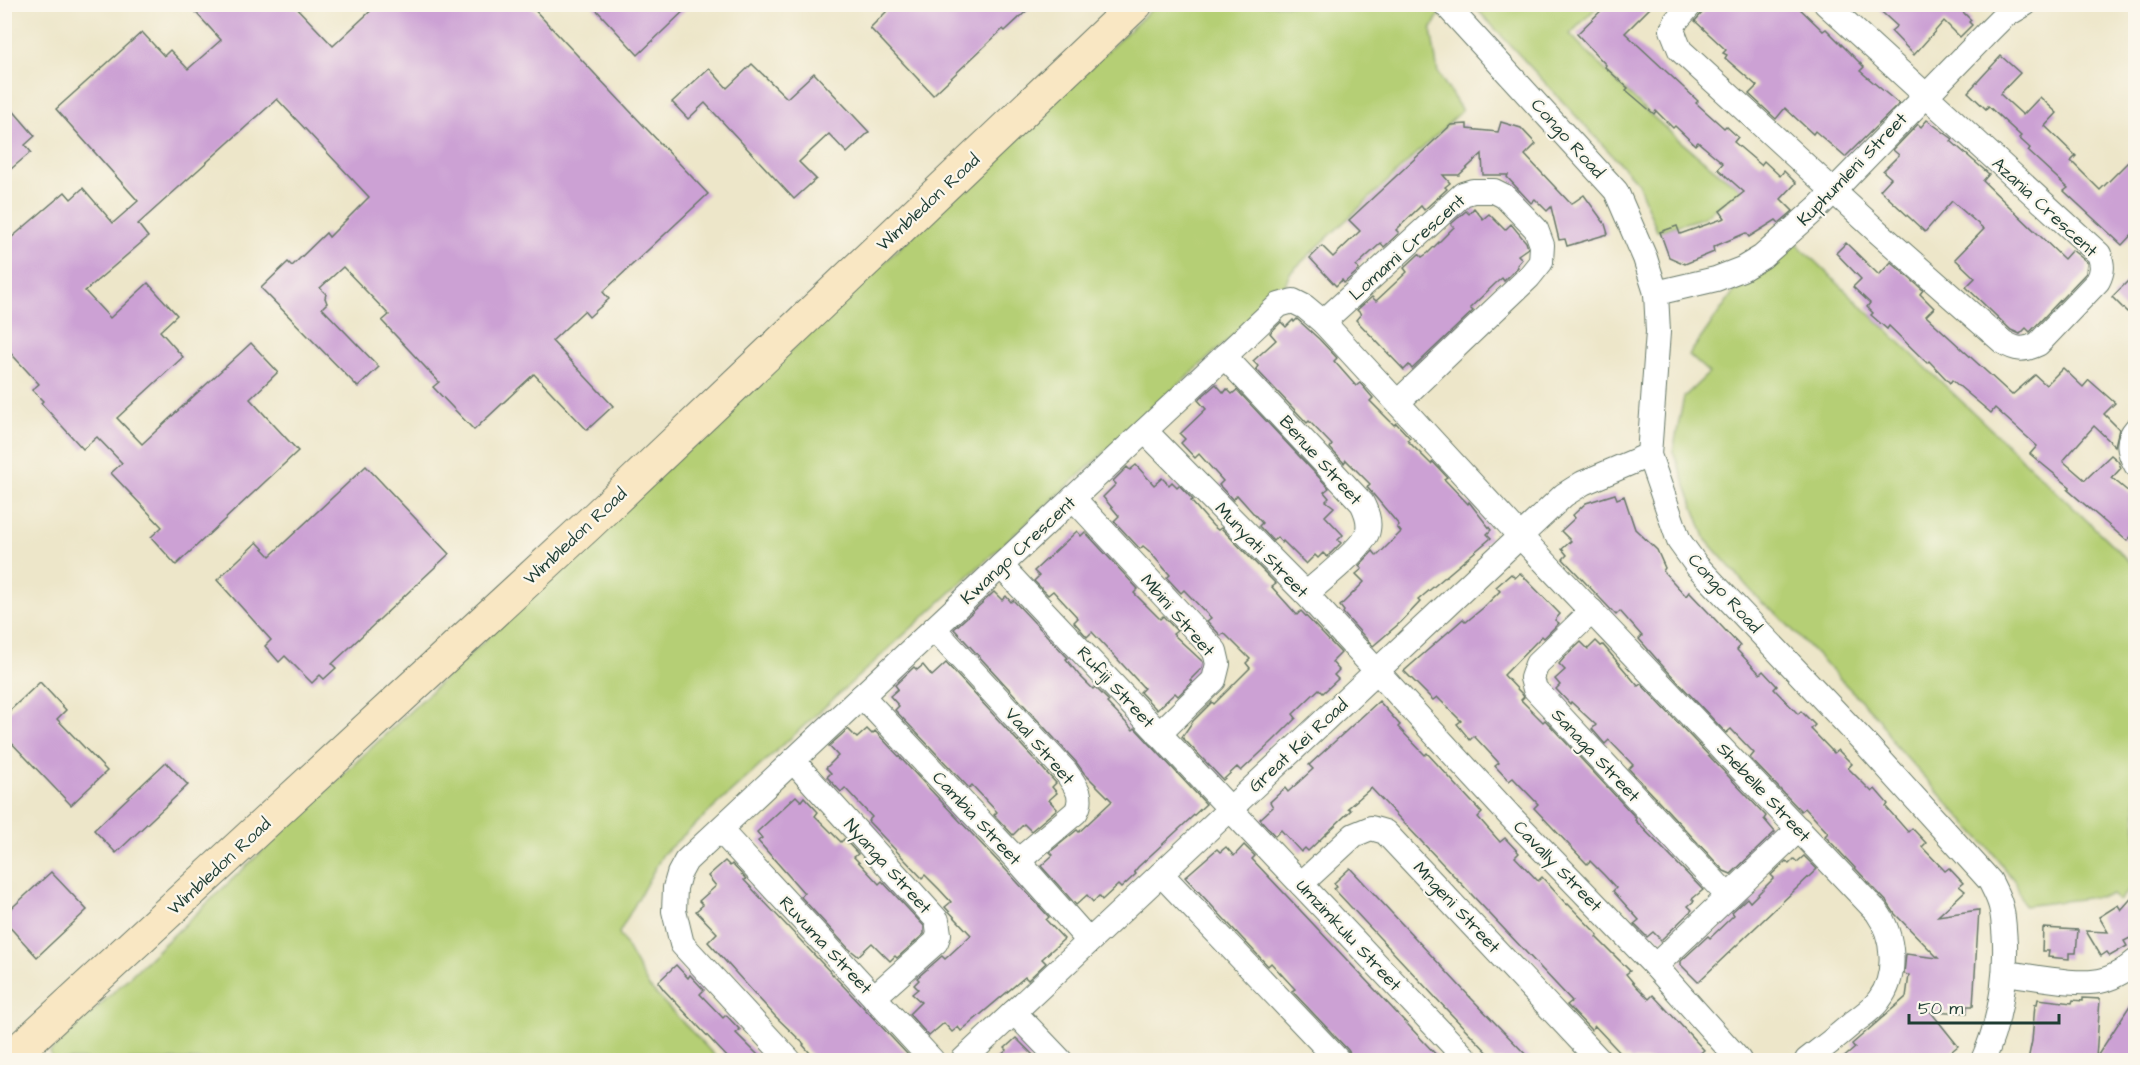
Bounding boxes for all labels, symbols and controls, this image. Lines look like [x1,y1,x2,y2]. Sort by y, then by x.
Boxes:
street label: Congo Road [1524,93,1610,184]
street label: Kuphumleni Street [1792,107,1914,232]
street label: Wimbledon Road [871,148,986,257]
street label: Azania Crescent [1986,152,2104,264]
street label: Lomami Crescent [1344,188,1471,306]
street label: Benue Street [1273,410,1368,511]
street label: Wimbledon Road [518,482,633,591]
street label: Kwango Crescent [955,490,1083,611]
street label: Munyati Street [1209,497,1314,605]
street label: Congo Road [1681,548,1767,639]
street label: Mbini Street [1135,569,1221,663]
street label: Rufiji Street [1071,641,1161,734]
street label: Great Kei Road [1243,693,1354,798]
street label: Vaal Street [999,702,1081,791]
street label: Sanaga Street [1545,703,1646,809]
street label: Shebelle Street [1711,737,1817,848]
street label: Cambia Street [926,766,1027,872]
street label: Wimbledon Road [162,812,277,921]
street label: Nyanga Street [837,813,938,921]
street label: Cavally Street [1507,815,1608,919]
street label: Mngeni Street [1407,856,1506,960]
street label: Umzimkulu Street [1290,874,1408,997]
street label: Ruvuma Street [773,891,878,1001]
scale bar [1909,987,2059,1025]
text: 50 m [1918,996,1963,1021]

